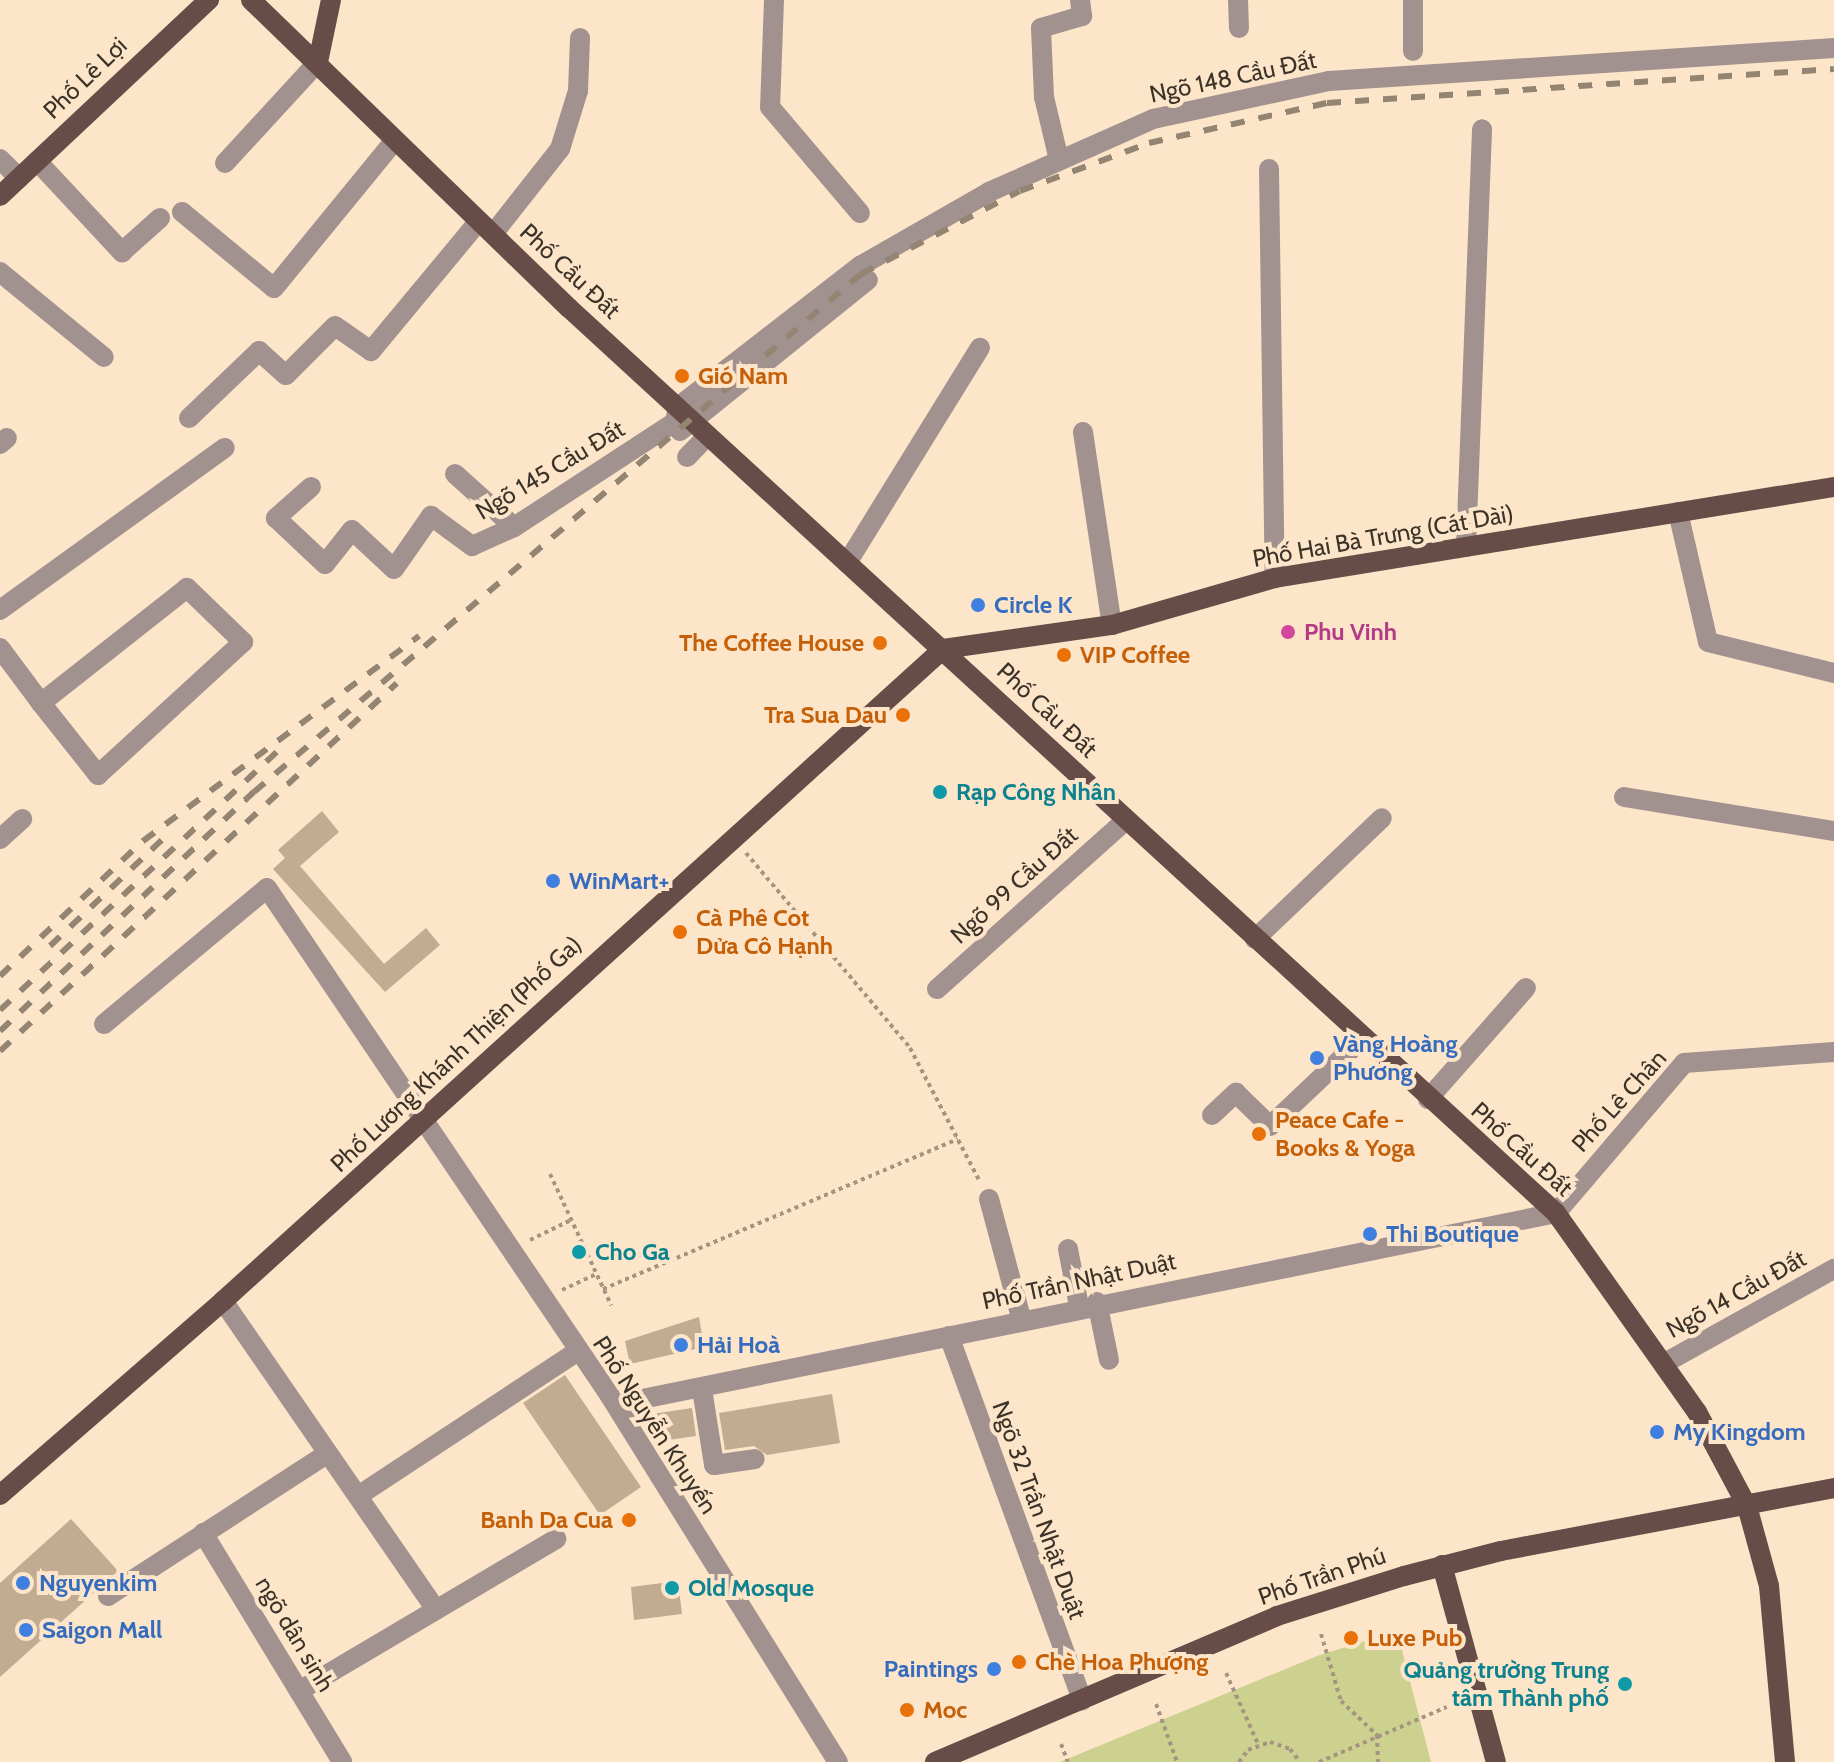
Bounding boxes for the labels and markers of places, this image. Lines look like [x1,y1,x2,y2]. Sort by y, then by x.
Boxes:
place label: Gió Nam [698,362,788,390]
marker: Gió Nam [673,367,691,385]
place label: Circle K [994,591,1073,619]
marker: Circle K [969,596,987,614]
place label: Phu Vinh [1304,618,1397,646]
marker: Phu Vinh [1279,623,1297,641]
place label: The Coffee House [679,629,864,657]
marker: The Coffee House [871,634,889,652]
place label: VIP Coffee [1080,641,1190,669]
marker: VIP Coffee [1055,646,1073,664]
place label: Tra Sua Dau [764,701,887,729]
marker: Tra Sua Dau [894,706,912,724]
place label: Rạp Công Nhân [956,778,1116,806]
marker: Rạp Công Nhân [931,783,949,801]
place label: WinMart+ [569,867,669,895]
marker: WinMart+ [544,872,562,890]
place label: Cà Phê Cot Dửa Cô Hạnh [696,904,833,960]
marker: Cà Phê Cot Dửa Cô Hạnh [671,923,689,941]
place label: Vàng Hoàng Phương [1333,1030,1458,1086]
marker: Vàng Hoàng Phương [1308,1049,1326,1067]
place label: Peace Cafe - Books & Yoga [1275,1106,1415,1162]
marker: Peace Cafe - Books & Yoga [1250,1125,1268,1143]
place label: Thi Boutique [1386,1220,1519,1248]
marker: Thi Boutique [1361,1225,1379,1243]
place label: Cho Ga [595,1238,670,1266]
marker: Cho Ga [570,1243,588,1261]
place label: Hải Hoà [697,1331,780,1359]
marker: Hải Hoà [672,1336,690,1354]
place label: My Kingdom [1673,1418,1806,1446]
marker: My Kingdom [1648,1423,1666,1441]
place label: Banh Da Cua [480,1506,613,1534]
marker: Banh Da Cua [620,1511,638,1529]
place label: Nguyenkim [39,1569,157,1597]
marker: Nguyenkim [14,1574,32,1592]
place label: Old Mosque [688,1574,814,1602]
marker: Old Mosque [663,1579,681,1597]
place label: Saigon Mall [42,1616,162,1644]
marker: Saigon Mall [17,1621,35,1639]
place label: Luxe Pub [1367,1624,1462,1652]
marker: Luxe Pub [1342,1629,1360,1647]
place label: Chè Hoa Phượng [1035,1648,1208,1676]
marker: Chè Hoa Phượng [1010,1653,1028,1671]
place label: Paintings [884,1655,978,1683]
place label: Quảng trường Trung tâm Thành phố [1403,1656,1609,1712]
marker: Paintings [985,1660,1003,1678]
marker: Quảng trường Trung tâm Thành phố [1616,1675,1634,1693]
place label: Moc [923,1696,967,1724]
marker: Moc [898,1701,916,1719]

